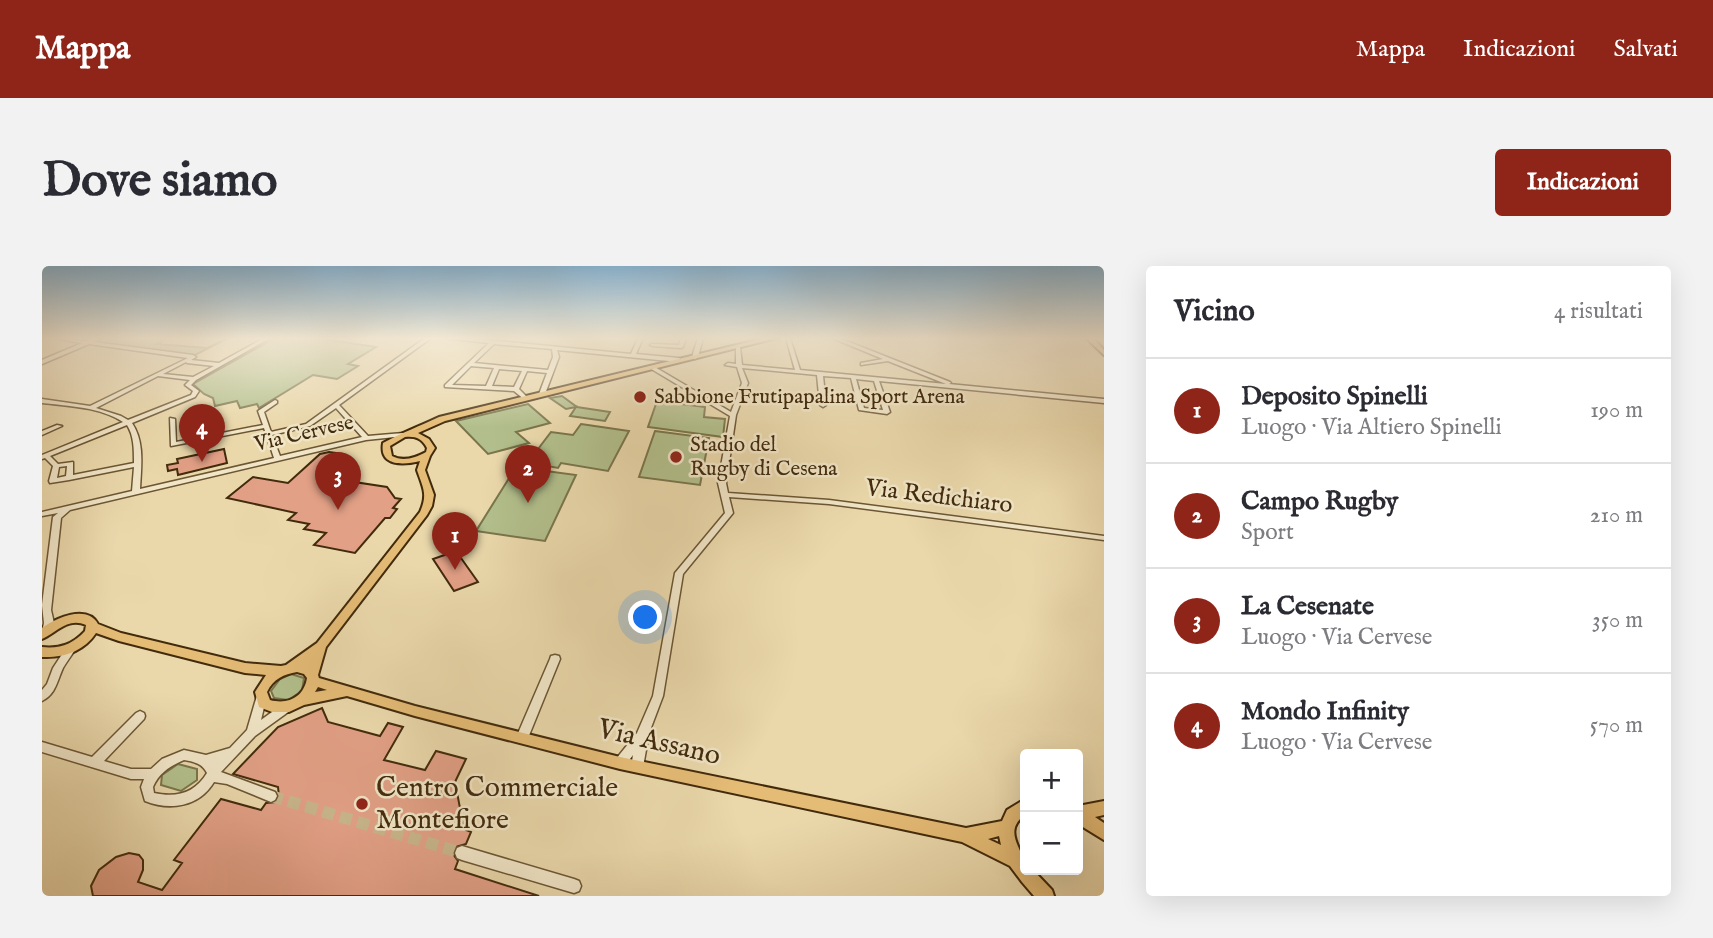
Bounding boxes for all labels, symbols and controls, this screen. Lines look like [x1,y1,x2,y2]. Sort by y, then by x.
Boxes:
text: Mappa [35,28,130,70]
text: Mappa [1356,34,1425,65]
text: Indicazioni [1463,34,1575,65]
text: Salvati [1613,34,1678,65]
button: Indicazioni [1495,149,1671,216]
text: Dove siamo [42,151,278,213]
text: Vicino [1174,293,1255,331]
text: 4 risultati [1554,297,1643,326]
text: Deposito Spinelli [1241,380,1428,413]
place label: Sabbione Frutipapalina Sport Arena [654,384,966,411]
marker: Sabbione Frutipapalina Sport Arena [632,389,648,405]
text: 1 [1193,396,1201,425]
text: 190 m [1590,396,1643,425]
pin: 4 [179,404,225,462]
street label: Via Cervese [251,409,357,459]
text: Luogo · Via Altiero Spinelli [1241,413,1502,442]
place label: Stadio del Rugby di Cesena [690,432,838,483]
pin: 2 [505,445,551,503]
marker: Stadio del Rugby di Cesena [668,449,684,465]
pin: 3 [315,452,361,510]
street label: Via Redichiaro [863,472,1014,521]
text: Campo Rugby [1241,485,1398,518]
text: 2 [1192,501,1202,530]
text: 210 m [1590,501,1643,530]
pin: 1 [432,512,478,570]
text: Sport [1241,518,1294,547]
text: La Cesenate [1241,590,1374,623]
your location [628,600,662,634]
text: 3 [1193,606,1201,635]
text: 350 m [1592,606,1643,635]
text: Luogo · Via Cervese [1241,623,1432,652]
text: Mondo Infinity [1241,695,1409,728]
text: 4 [1191,711,1203,740]
text: 570 m [1590,711,1643,740]
street label: Via Assano [593,712,724,774]
text: Luogo · Via Cervese [1241,728,1432,757]
map controls [1020,749,1083,875]
button: + [1020,749,1083,812]
place label: Centro Commerciale Montefiore [376,771,618,838]
marker: Centro Commerciale Montefiore [354,796,370,812]
button: − [1020,812,1083,875]

